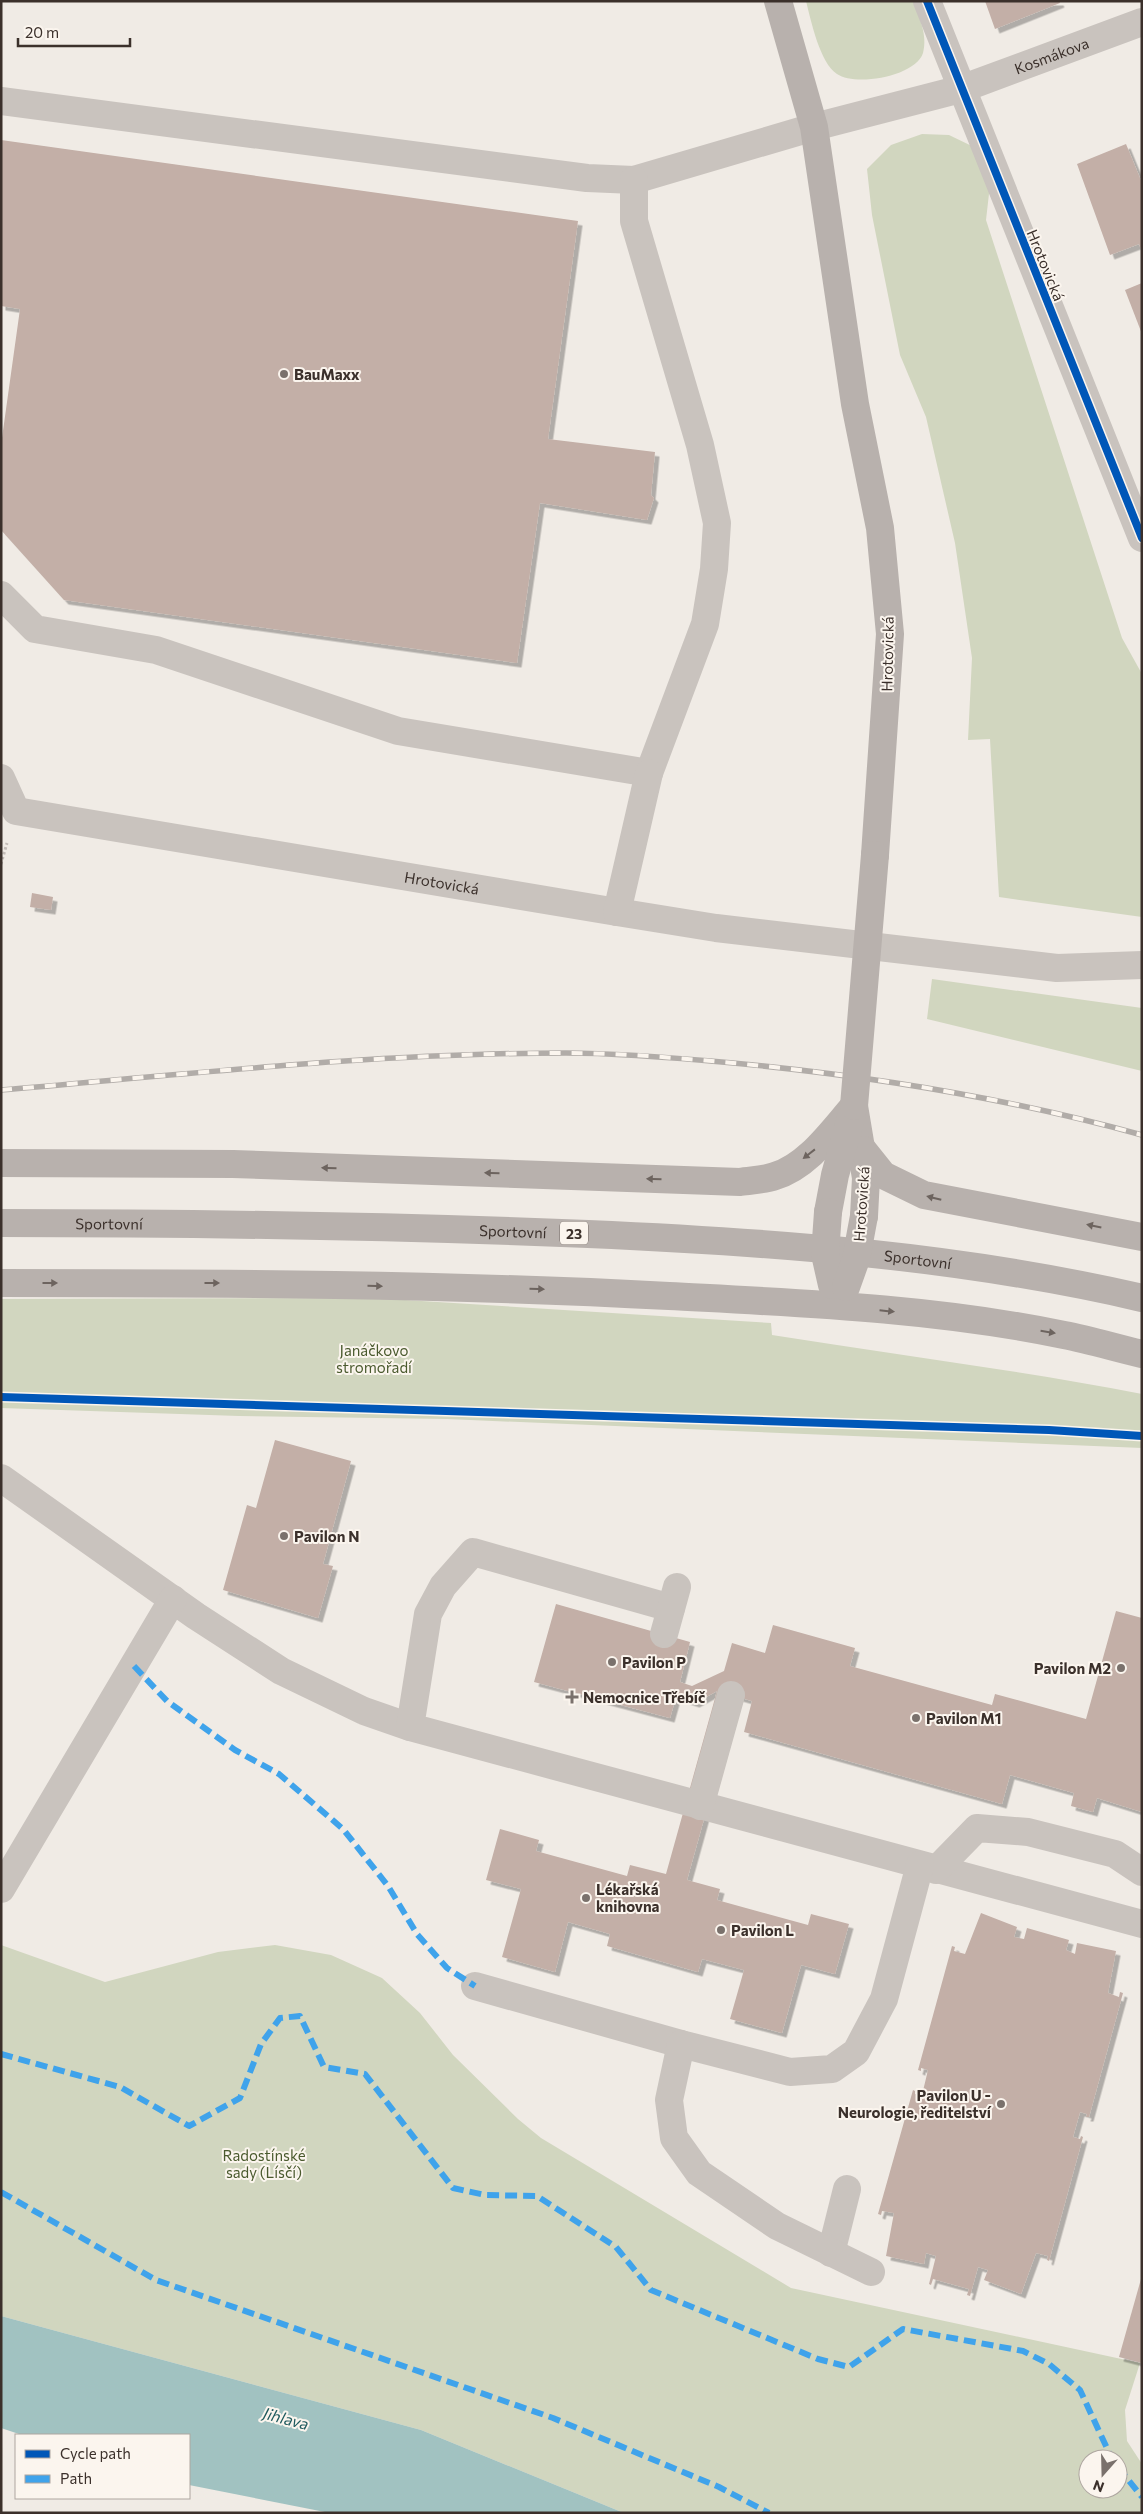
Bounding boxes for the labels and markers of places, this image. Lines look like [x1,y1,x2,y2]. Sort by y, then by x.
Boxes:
place label: BauMaxx [294,365,360,383]
marker: BauMaxx [278,368,290,380]
place label: Pavilon N [294,1527,360,1545]
marker: Pavilon N [278,1530,290,1542]
place label: Pavilon P [622,1653,686,1671]
marker: Pavilon P [606,1656,618,1668]
place label: Pavilon M2 [1034,1659,1111,1677]
marker: Pavilon M2 [1115,1662,1127,1674]
place label: Nemocnice Třebíč [583,1688,706,1706]
marker: Nemocnice Třebíč [565,1690,579,1704]
place label: Pavilon M1 [926,1709,1002,1727]
marker: Pavilon M1 [910,1712,922,1724]
place label: Lékařská knihovna [596,1880,660,1915]
marker: Lékařská knihovna [580,1892,592,1904]
place label: Pavilon L [731,1921,794,1939]
marker: Pavilon L [715,1924,727,1936]
place label: Pavilon U - Neurologie, ředitelství [838,2086,992,2121]
marker: Pavilon U - Neurologie, ředitelství [995,2098,1007,2110]

